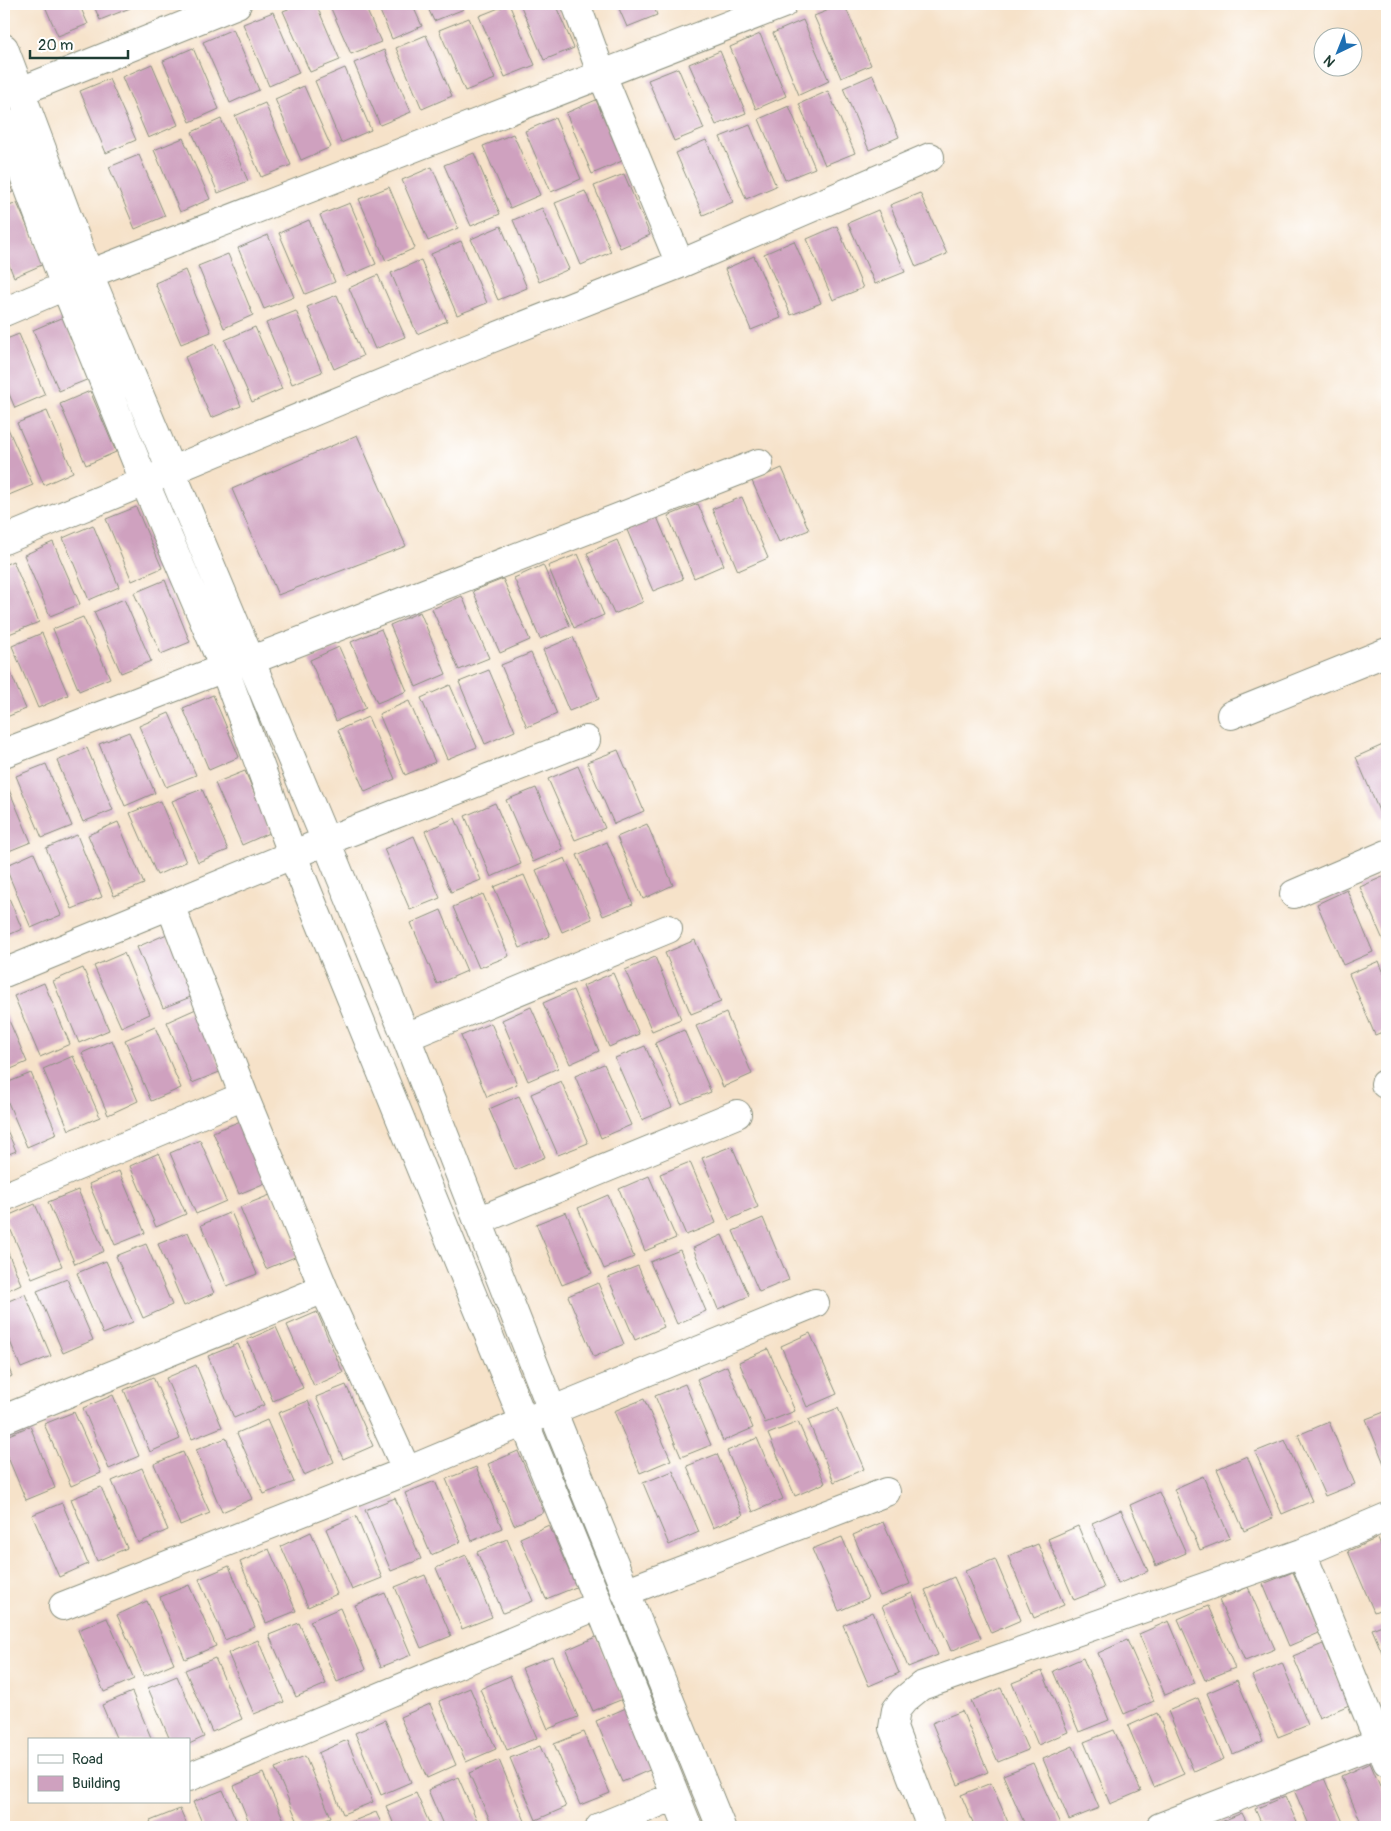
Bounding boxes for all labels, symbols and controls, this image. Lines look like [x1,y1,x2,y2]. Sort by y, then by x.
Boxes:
scale bar [30,28,128,60]
north arrow [1314,28,1364,78]
text: 20 m [38,36,73,55]
text: N [1320,52,1339,71]
legend [28,1738,190,1804]
text: Road [72,1750,103,1769]
text: Building [72,1774,120,1793]

